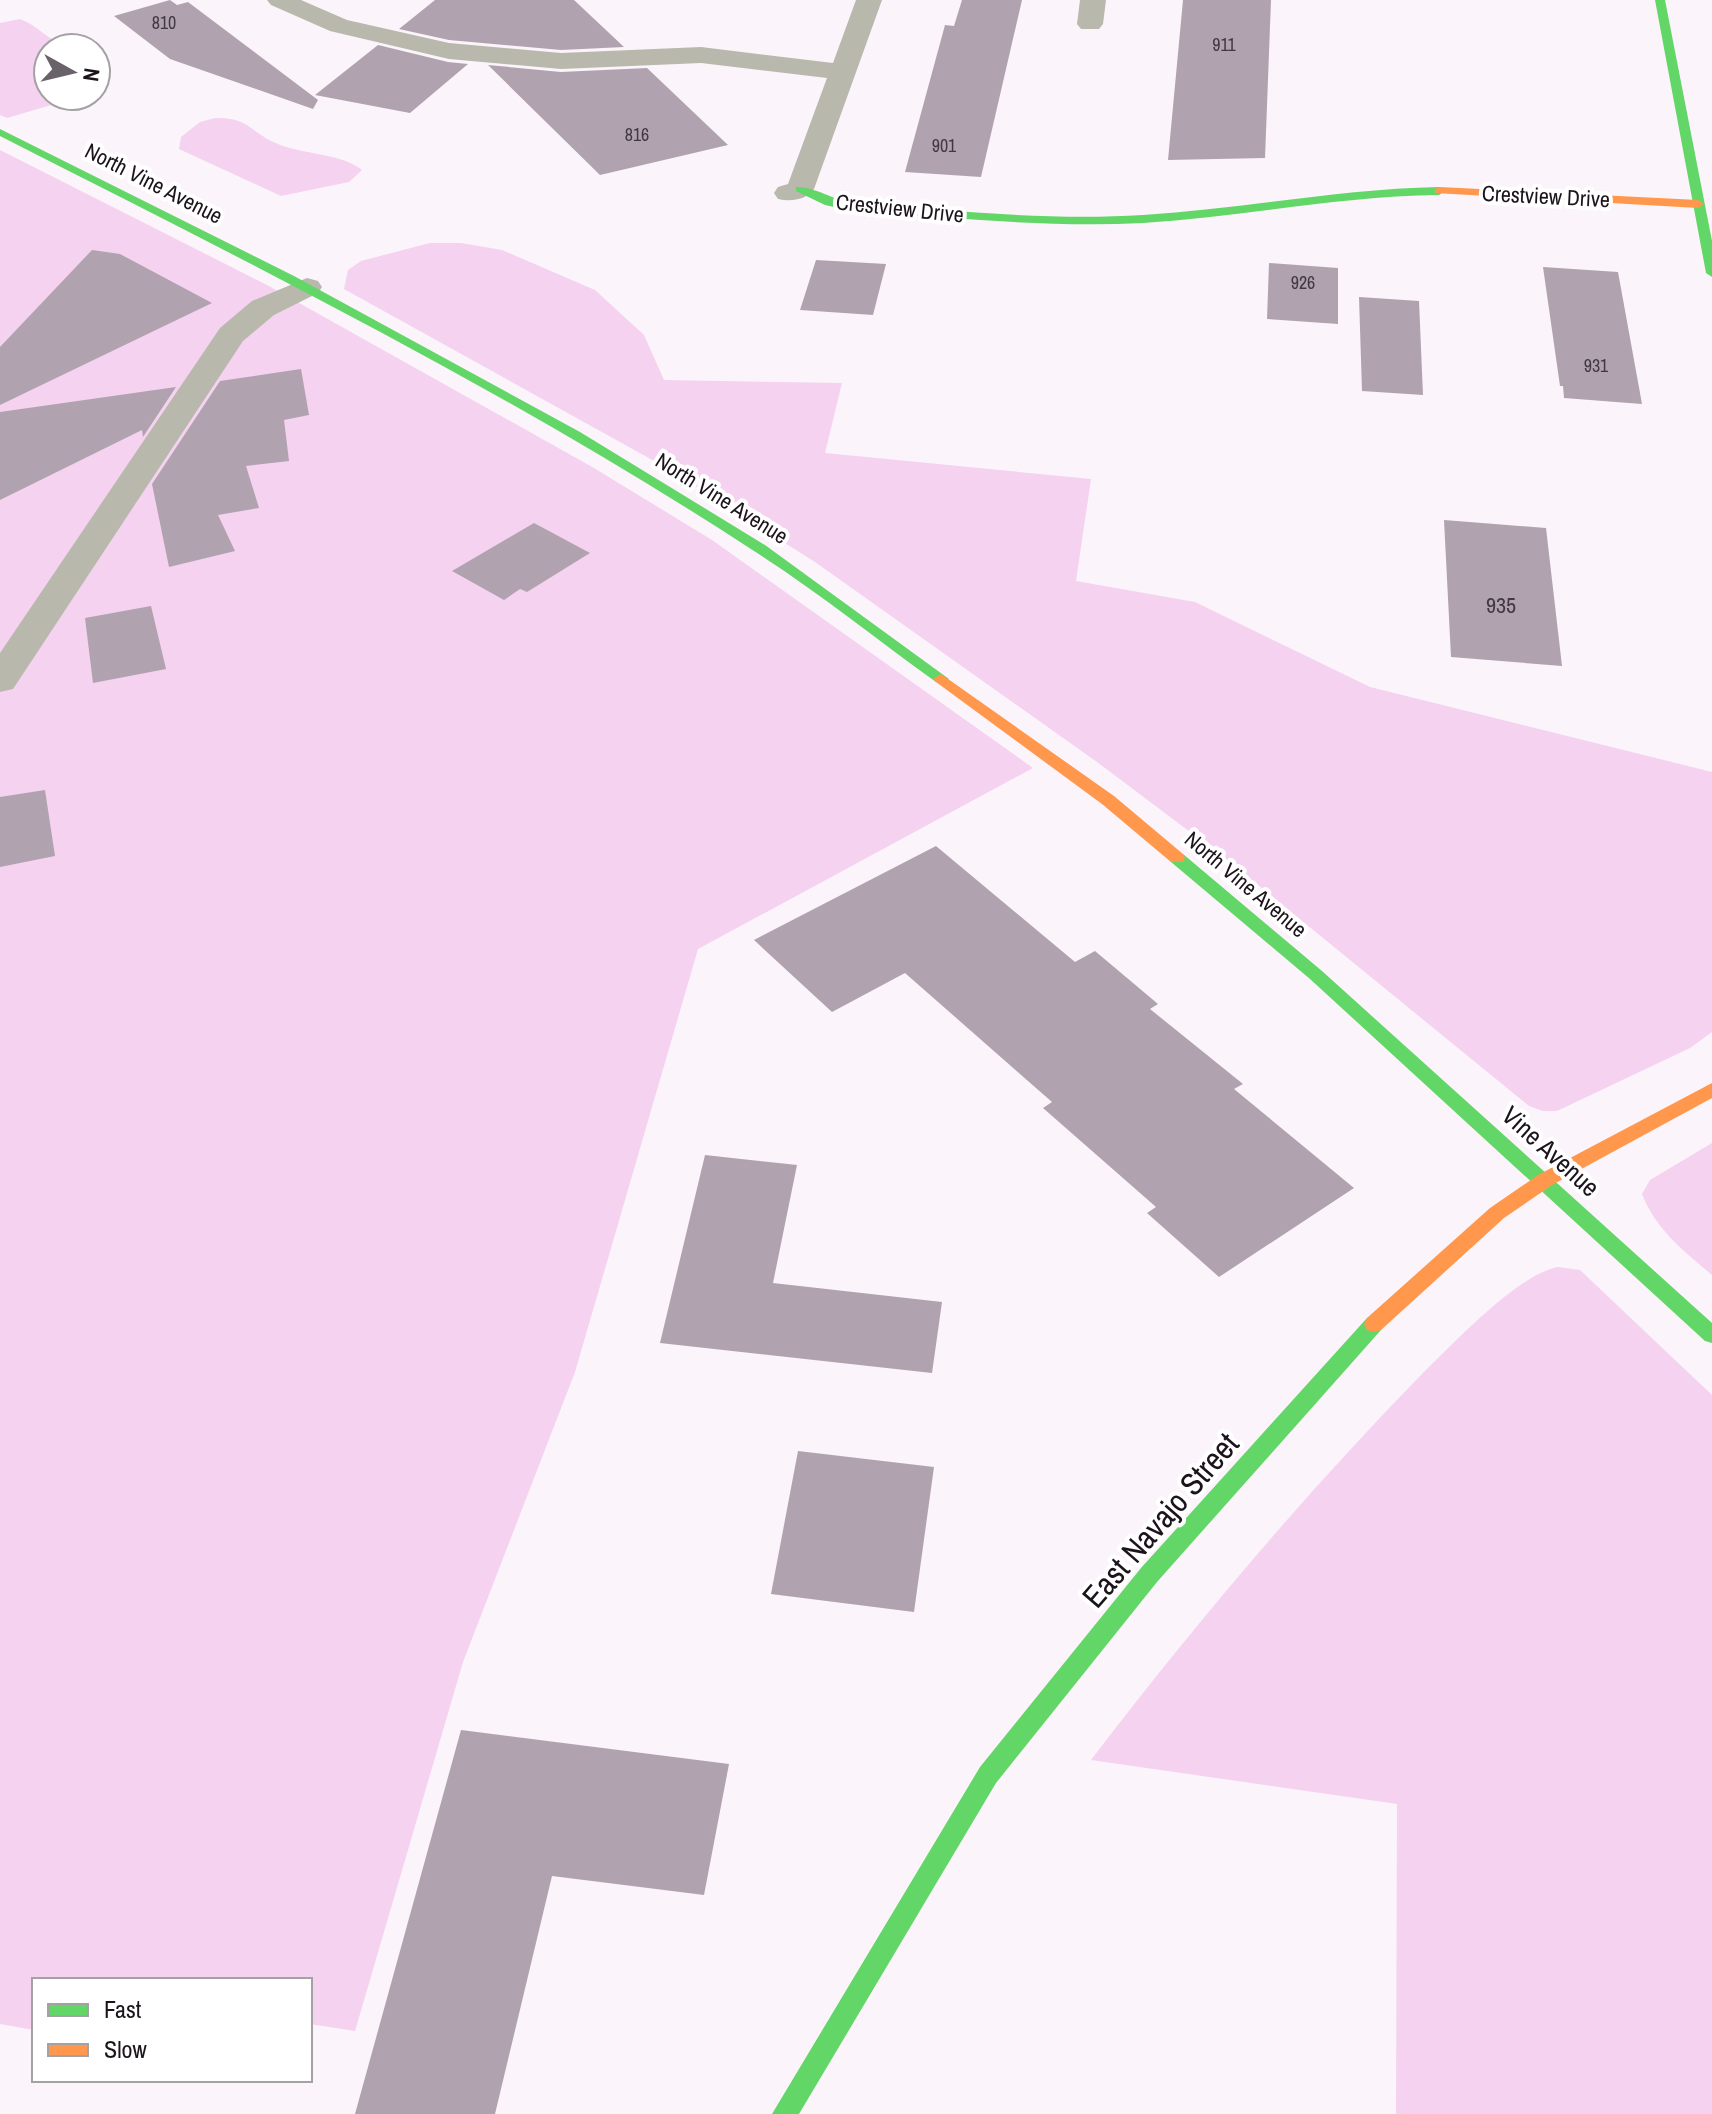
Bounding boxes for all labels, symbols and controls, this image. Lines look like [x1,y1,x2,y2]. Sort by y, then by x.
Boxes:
house number: 810 [152,10,176,35]
north arrow [32,32,112,112]
house number: 911 [1212,32,1237,57]
text: N [76,66,108,83]
house number: 816 [625,122,649,147]
house number: 901 [932,133,957,158]
street label: North Vine Avenue [80,135,228,231]
street label: Crestview Drive [1481,178,1611,214]
street label: Crestview Drive [835,186,965,230]
house number: 926 [1291,270,1315,295]
house number: 931 [1584,353,1609,378]
street label: North Vine Avenue [650,445,794,551]
house number: 935 [1486,590,1516,620]
street label: North Vine Avenue [1179,824,1313,944]
street label: Vine Avenue [1495,1098,1607,1204]
street label: East Navajo Street [1072,1423,1248,1617]
legend [32,1978,312,2082]
text: Fast [104,1993,142,2025]
text: Slow [104,2033,147,2065]

